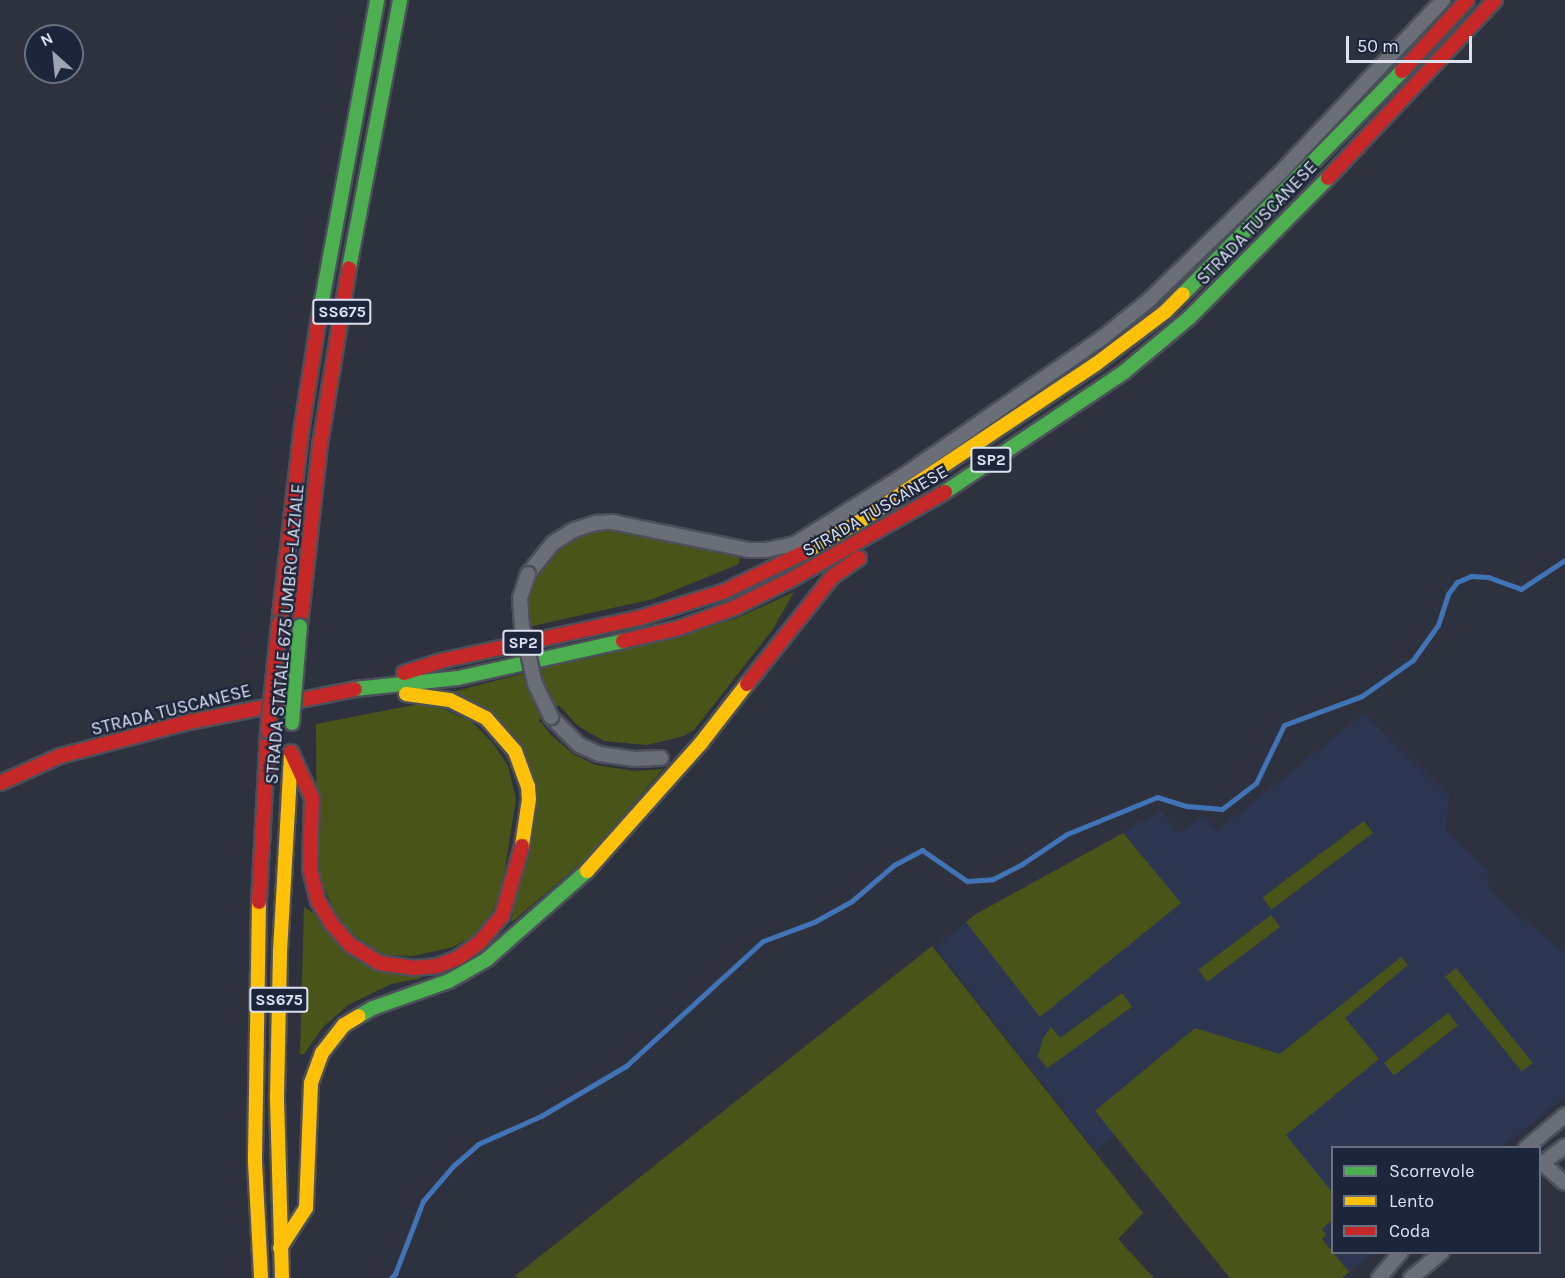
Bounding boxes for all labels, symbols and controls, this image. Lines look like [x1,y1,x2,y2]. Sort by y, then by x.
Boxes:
north arrow [24,24,84,84]
scale bar [1349,24,1475,62]
text: N [37,28,56,50]
text: 50 m [1357,35,1399,57]
street label: STRADA TUSCANESE [1192,156,1322,290]
road number: SS675 [312,299,372,325]
road number: SP2 [970,447,1012,473]
street label: STRADA TUSCANESE [799,461,951,561]
street label: STRADA STATALE 675 UMBRO-LAZIALE [261,483,309,785]
road number: SP2 [502,630,544,656]
street label: STRADA TUSCANESE [89,680,253,740]
road number: SS675 [249,987,309,1013]
legend [1331,1146,1541,1254]
text: Scorrevole [1389,1160,1474,1182]
text: Lento [1389,1190,1434,1212]
text: Coda [1389,1220,1430,1242]

